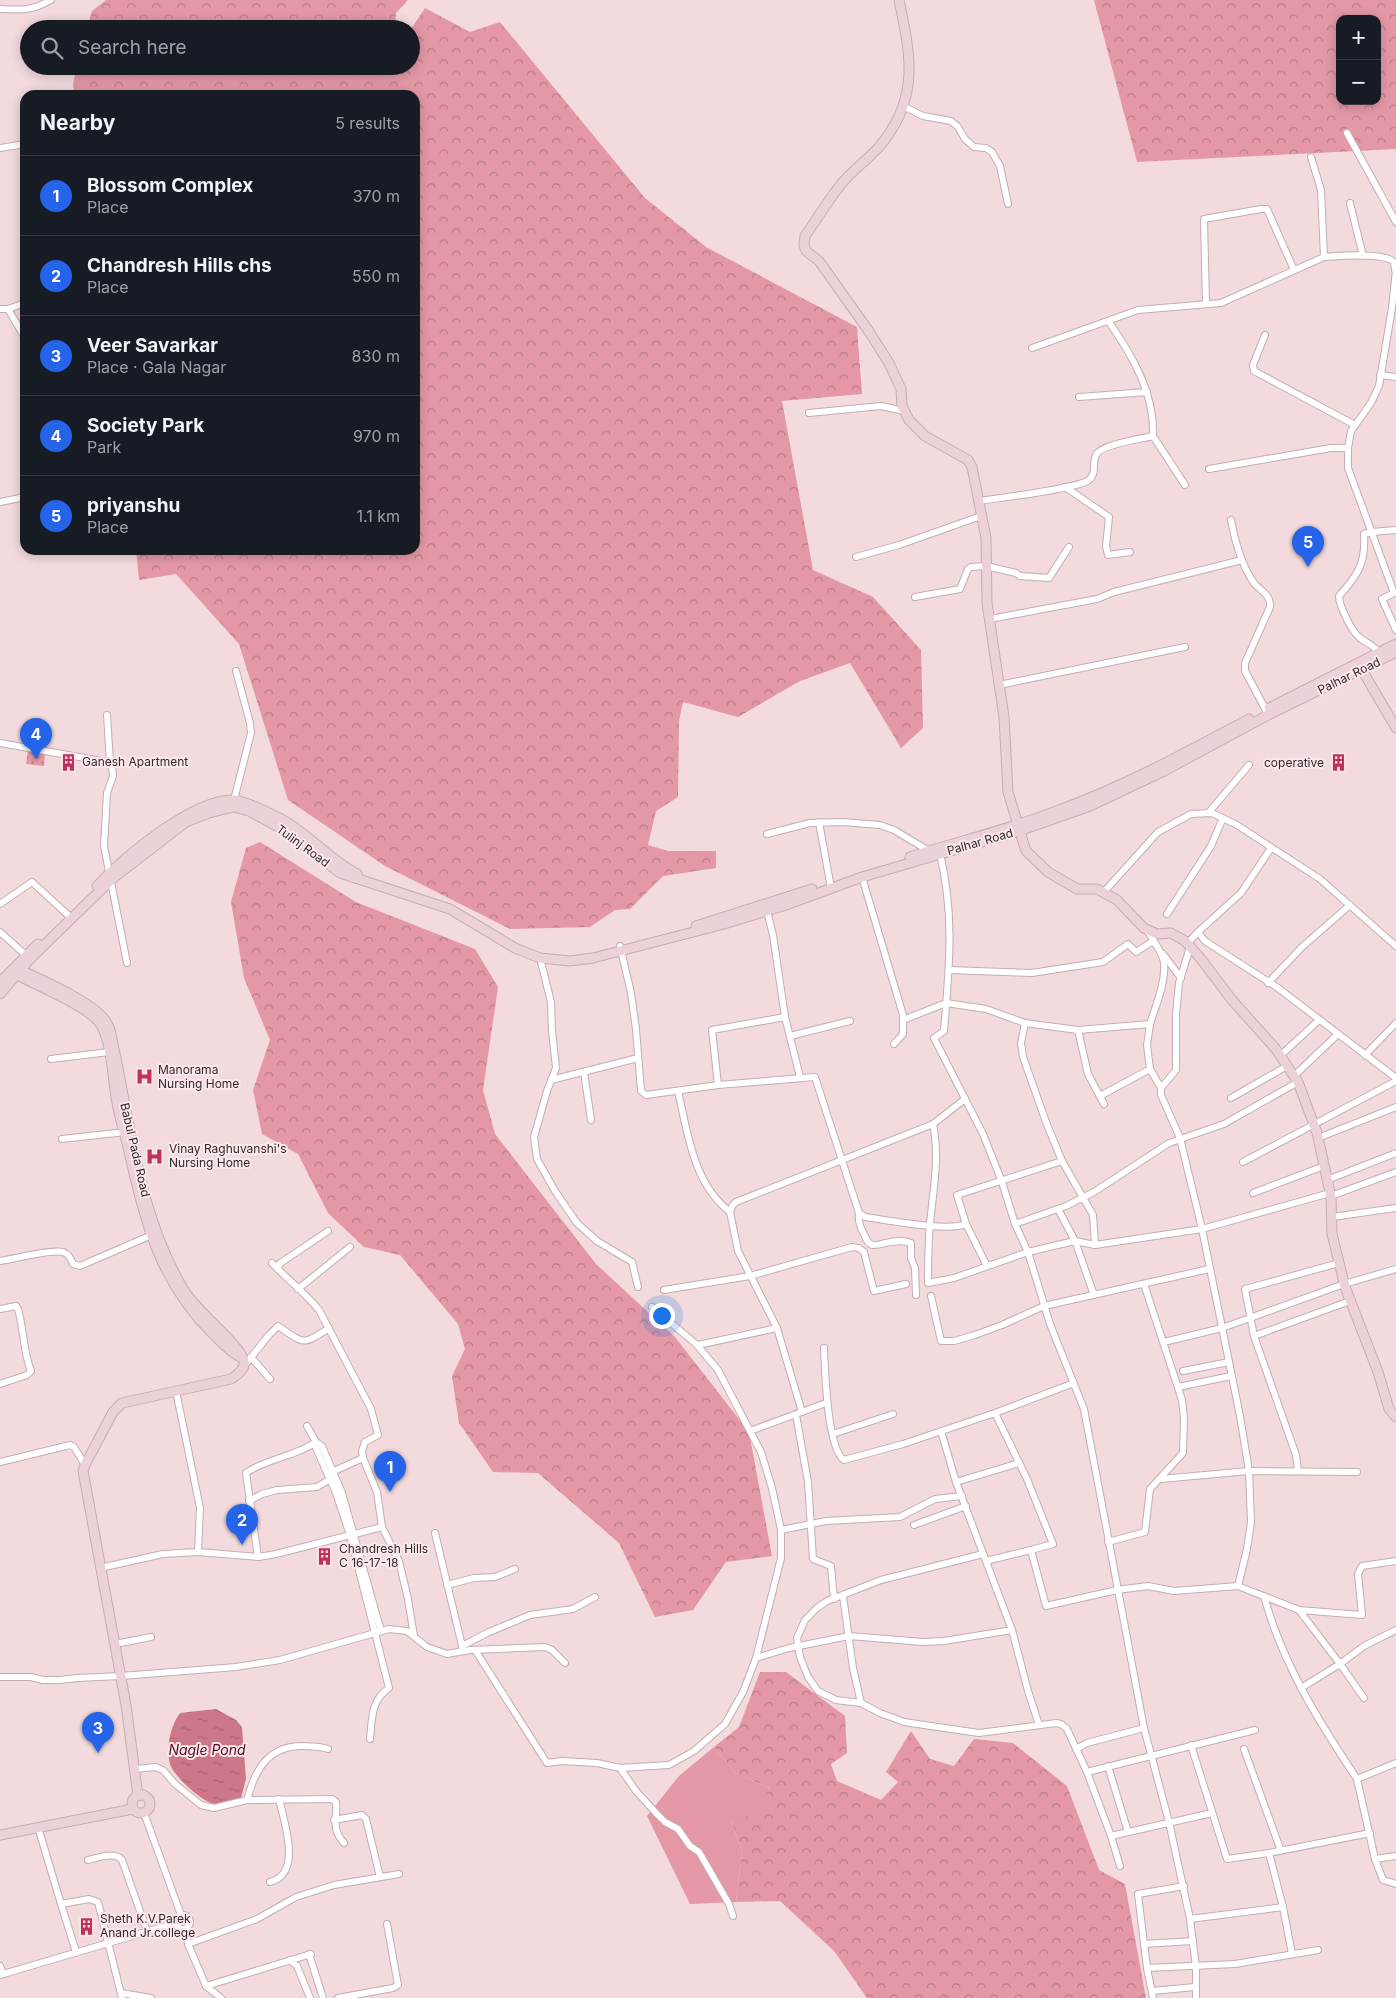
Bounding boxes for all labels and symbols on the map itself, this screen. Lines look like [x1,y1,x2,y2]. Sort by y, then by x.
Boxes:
pin: 5 [1292,526,1324,567]
street label: Palhar Road [1315,654,1383,697]
pin: 4 [20,718,52,759]
building icon: Ganesh Apartment [58,752,78,772]
building icon: coperative [1328,753,1348,773]
place label: Ganesh Apartment [82,754,188,769]
place label: coperative [1264,755,1324,770]
street label: Tulinj Road [274,821,333,870]
street label: Palhar Road [945,825,1015,858]
place label: Manorama Nursing Home [158,1062,239,1091]
hospital icon: Manorama Nursing Home [134,1067,154,1087]
street label: Babul Pada Road [117,1101,154,1198]
place label: Vinay Raghuvanshi's Nursing Home [169,1141,287,1170]
hospital icon: Vinay Raghuvanshi's Nursing Home [145,1146,165,1166]
your location [649,1303,675,1329]
pin: 1 [374,1451,406,1492]
pin: 2 [226,1504,258,1545]
place label: Chandresh Hills C 16-17-18 [339,1541,428,1570]
building icon: Chandresh Hills C 16-17-18 [315,1546,335,1566]
pin: 3 [82,1712,114,1753]
water label: Nagle Pond [168,1741,246,1758]
place label: Sheth K.V.Parek Anand Jr.college [100,1911,195,1940]
building icon: Sheth K.V.Parek Anand Jr.college [76,1916,96,1936]

